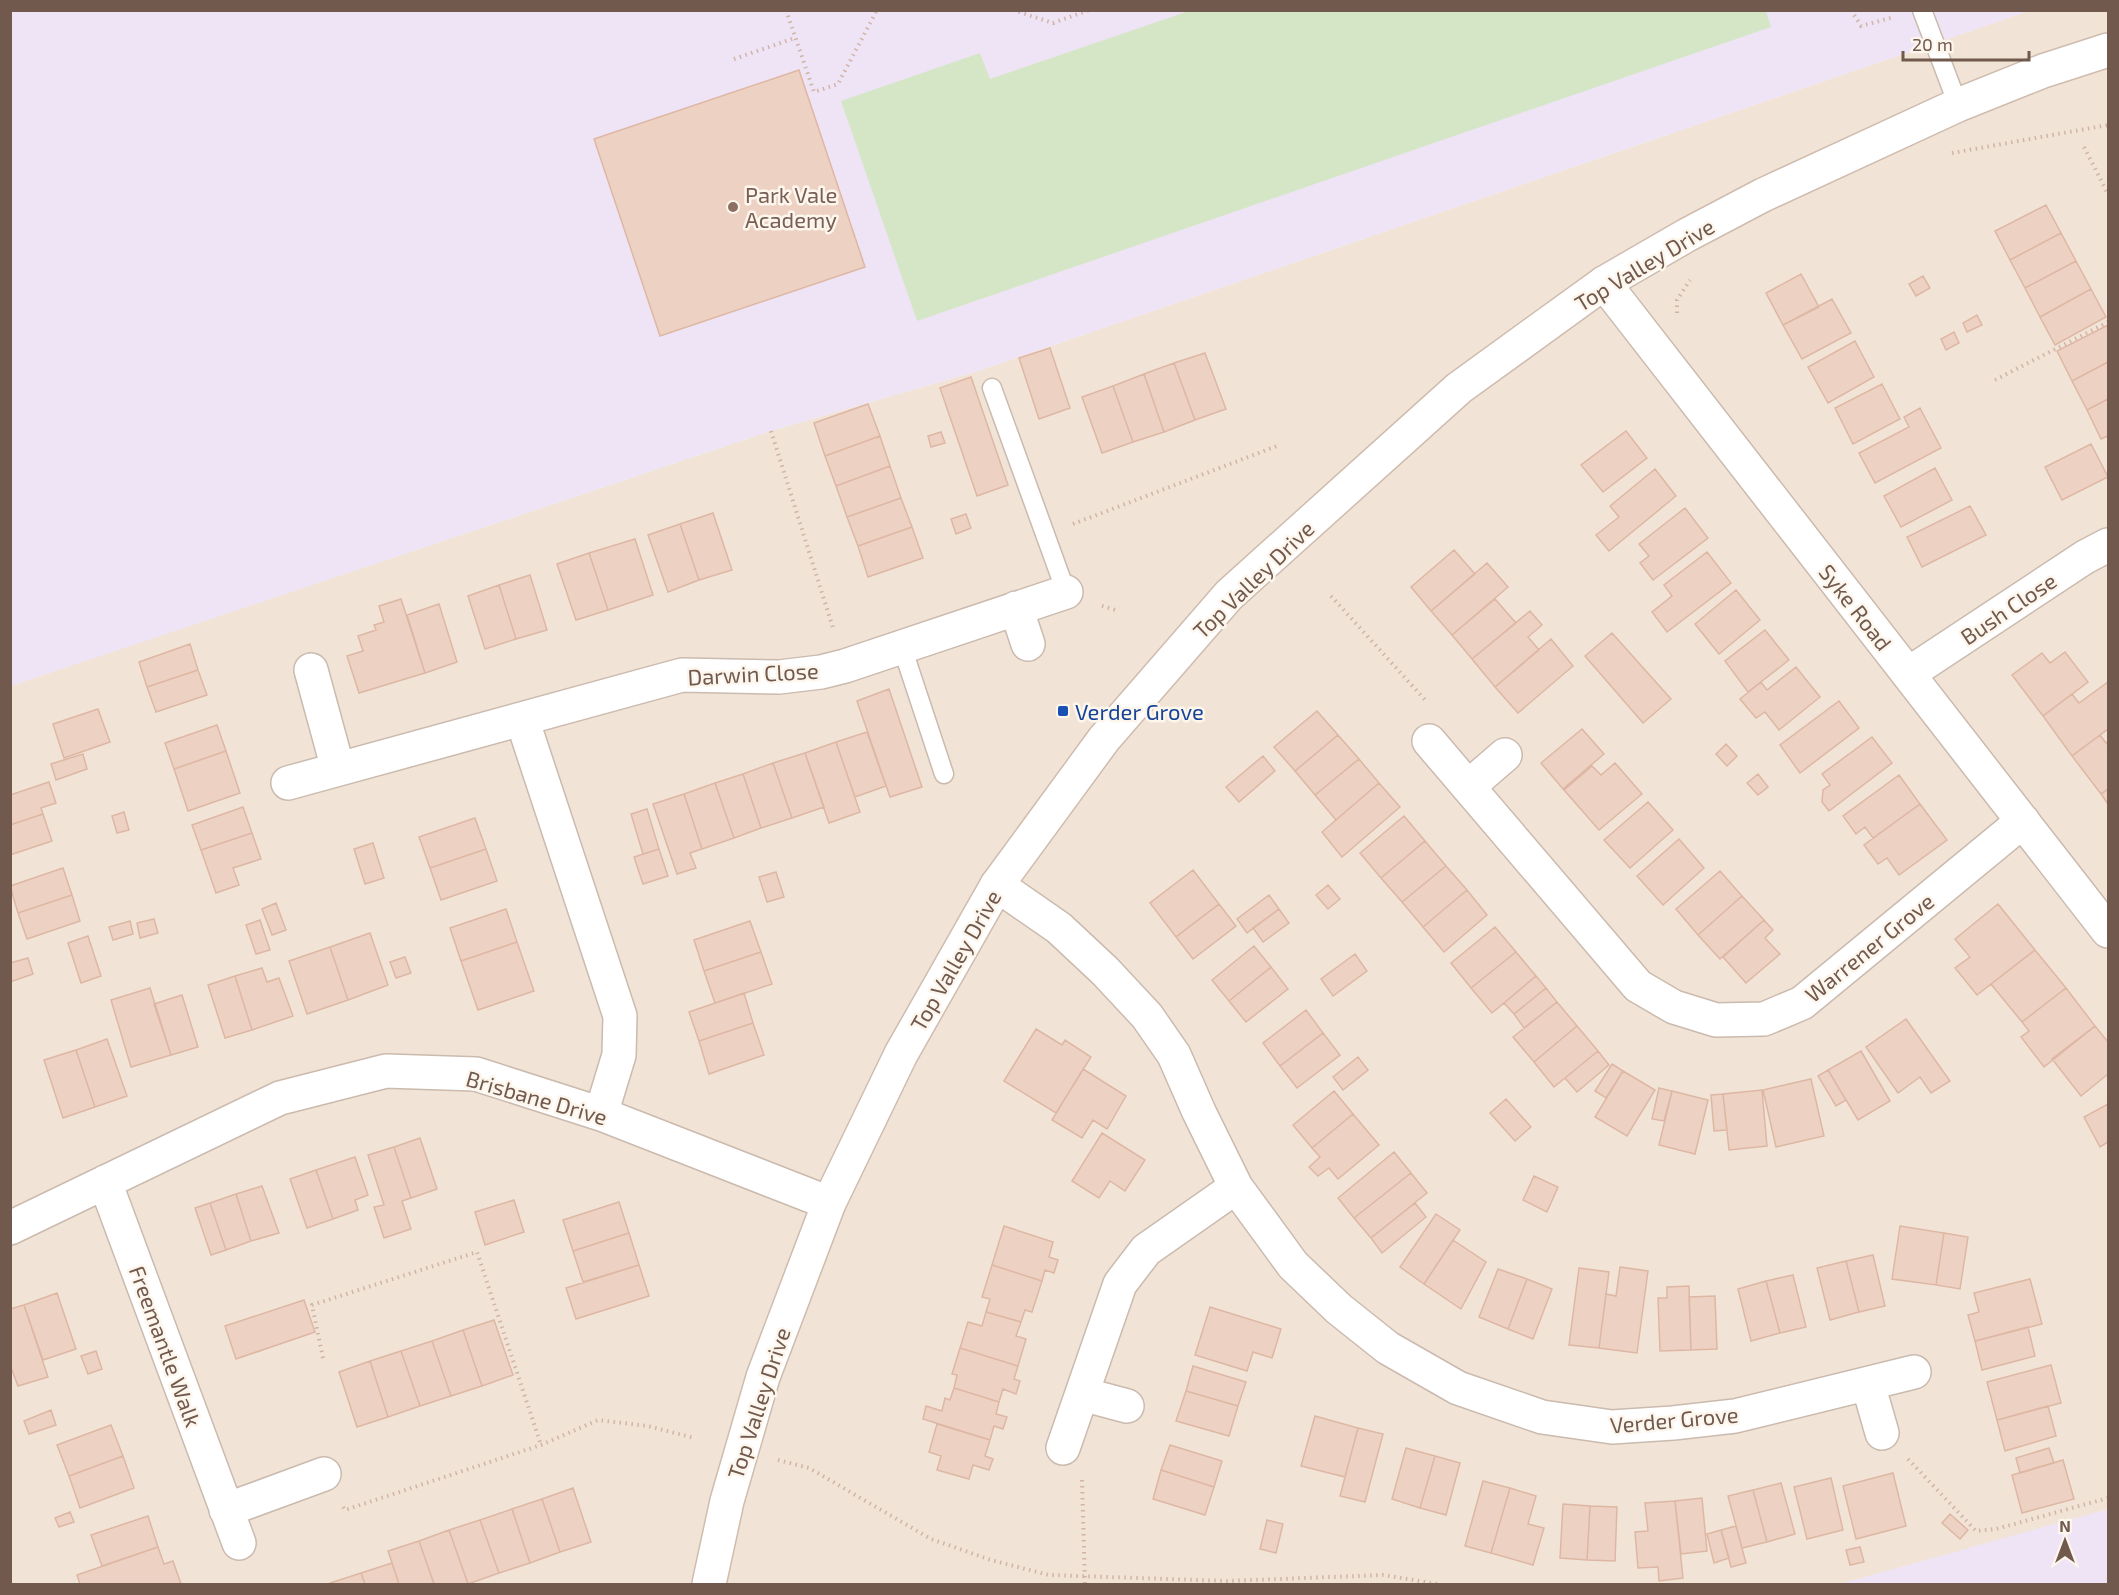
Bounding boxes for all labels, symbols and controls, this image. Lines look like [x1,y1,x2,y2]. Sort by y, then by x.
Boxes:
scale bar [1903,24,2029,62]
text: 20 m [1912,33,1953,55]
place label: Park Vale Academy [745,181,837,232]
marker: Park Vale Academy [726,200,740,214]
street label: Top Valley Drive [1570,212,1718,316]
street label: Top Valley Drive [1187,515,1319,643]
street label: Syke Road [1814,559,1898,655]
street label: Bush Close [1955,567,2061,649]
street label: Darwin Close [687,657,819,689]
place label: Verder Grove [1075,698,1204,724]
marker: Verder Grove [1056,704,1070,718]
street label: Top Valley Drive [904,885,1006,1035]
street label: Warrener Grove [1800,887,1938,1007]
street label: Brisbane Drive [464,1064,610,1130]
street label: Freemantle Walk [125,1262,207,1430]
street label: Top Valley Drive [721,1324,795,1482]
street label: Verder Grove [1609,1400,1739,1438]
north arrow [2035,1511,2095,1571]
text: N [2059,1516,2071,1535]

